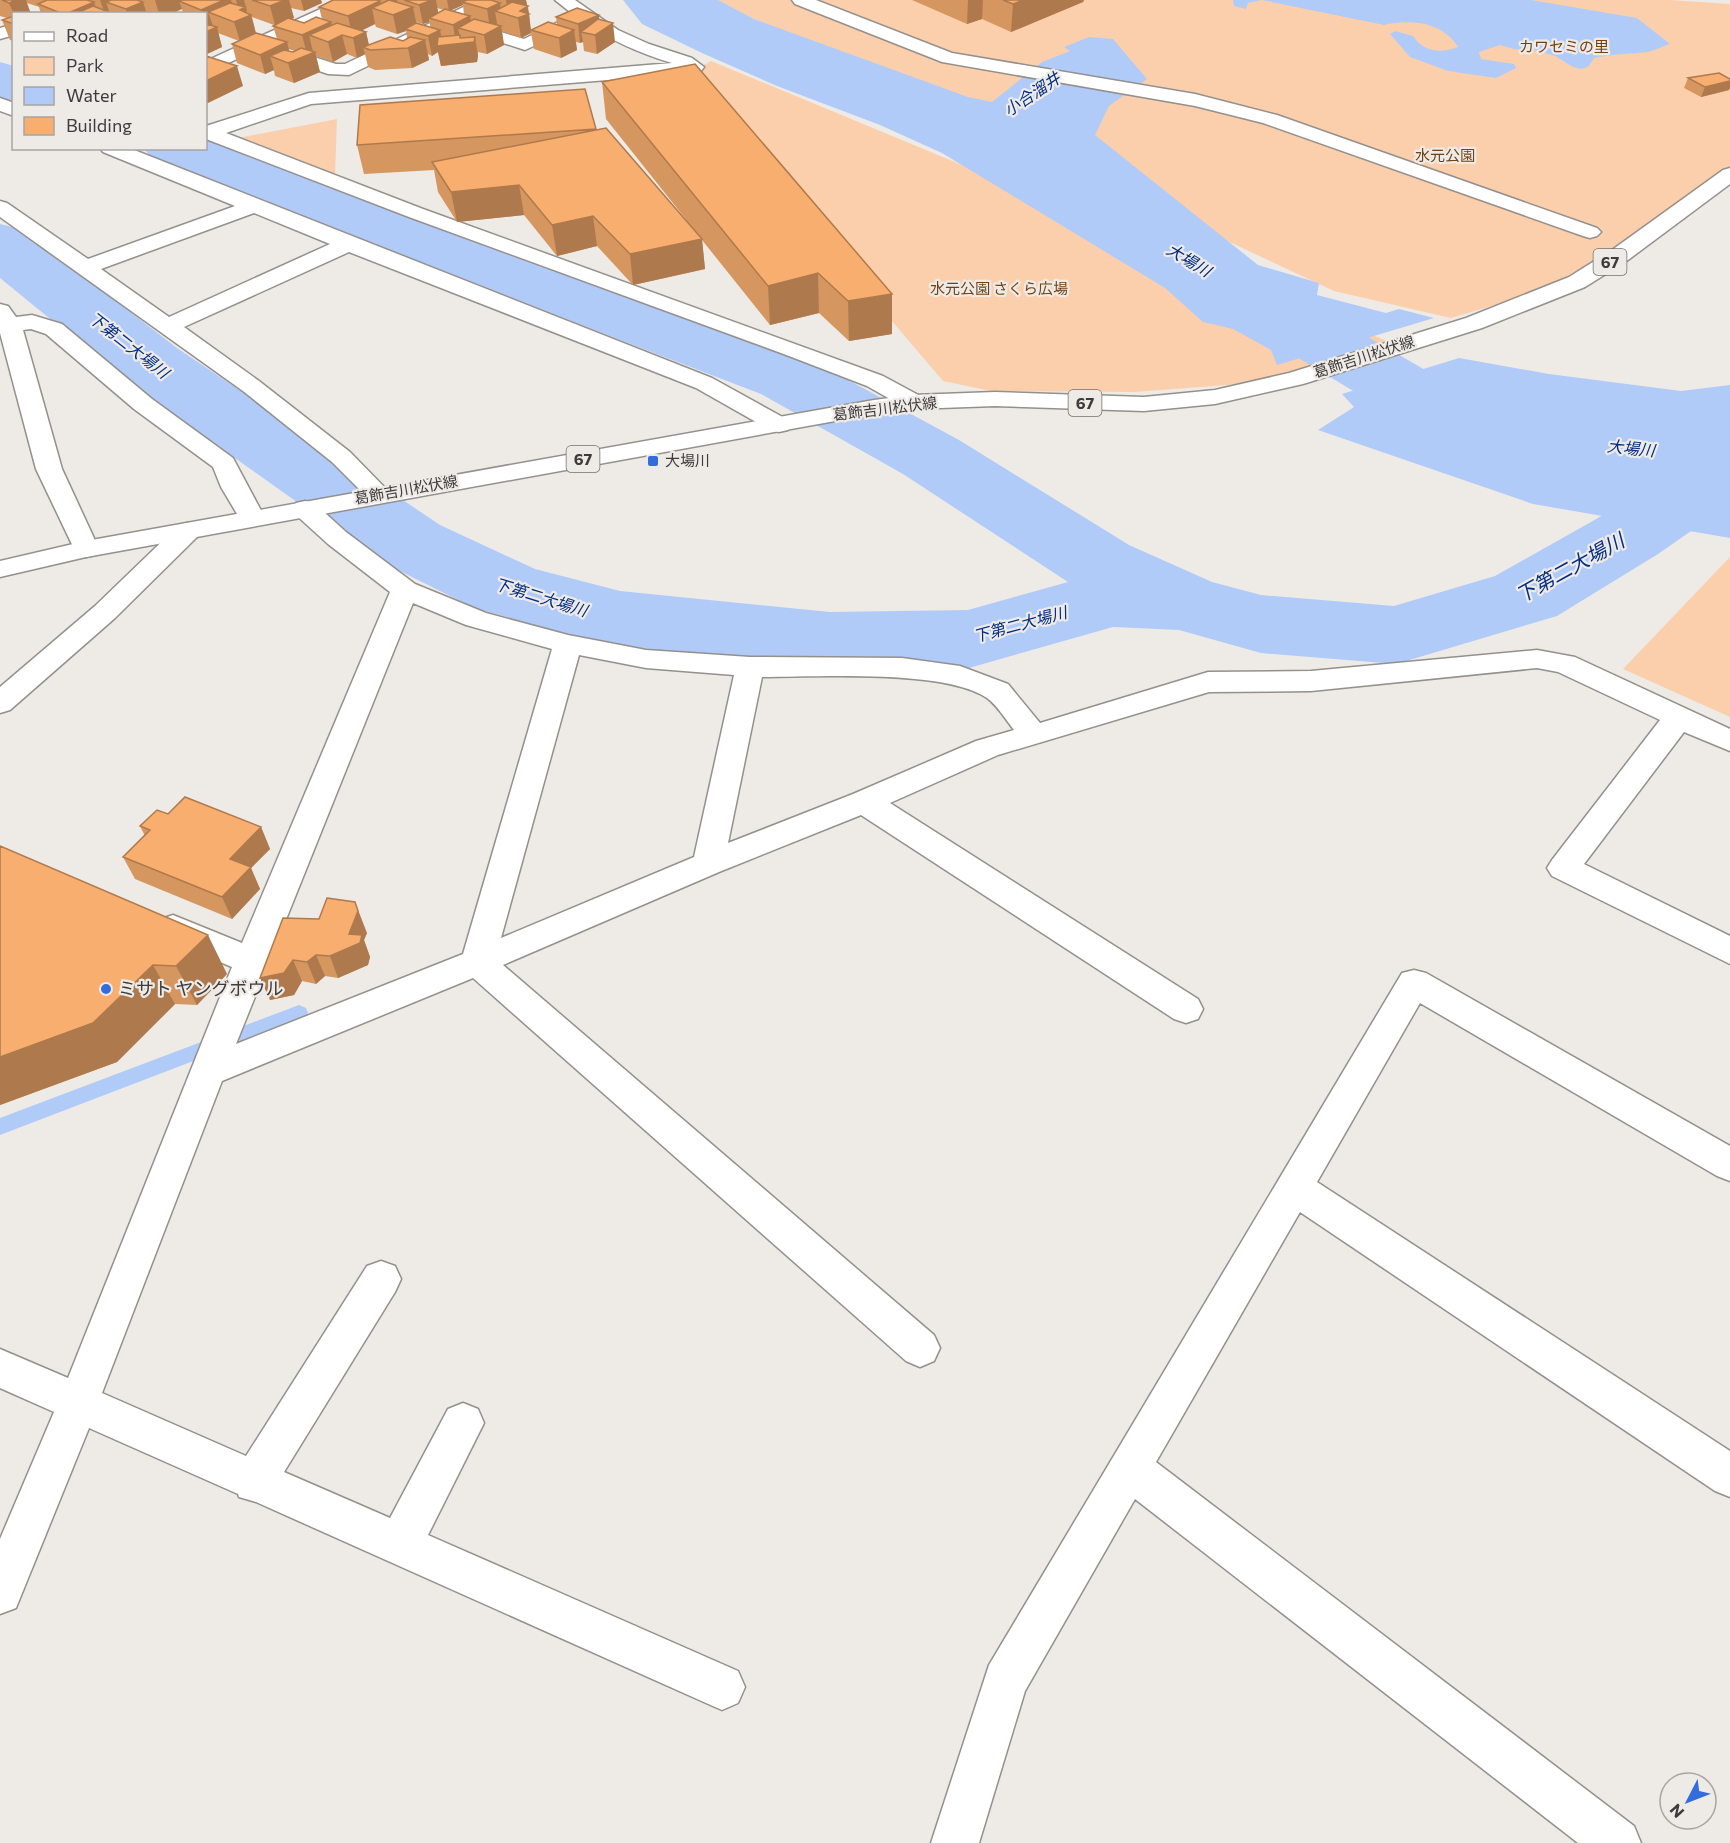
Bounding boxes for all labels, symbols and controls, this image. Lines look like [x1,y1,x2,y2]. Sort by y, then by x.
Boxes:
legend [12,12,207,150]
text: Road [66,24,108,46]
park label: カワセミの里 [1519,37,1609,55]
text: Park [66,54,104,76]
water label: 小合溜井 [1000,67,1065,119]
text: Water [66,84,117,106]
text: Building [66,114,132,136]
park label: 水元公園 [1415,146,1475,164]
water label: 大場川 [1164,239,1216,281]
road number: 67 [1594,249,1626,275]
park label: 水元公園 さくら広場 [930,279,1068,297]
water label: 下第二大場川 [86,308,175,383]
street label: 葛飾吉川松伏線 [1311,331,1416,381]
road number: 67 [1068,390,1102,416]
street label: 葛飾吉川松伏線 [832,393,938,423]
water label: 大場川 [1606,436,1658,460]
road number: 67 [566,446,600,472]
place label: 大場川 [665,451,710,469]
marker: 大場川 [646,454,660,468]
street label: 葛飾吉川松伏線 [353,471,459,507]
water label: 下第二大場川 [1511,527,1630,607]
water label: 下第二大場川 [492,573,592,620]
water label: 下第二大場川 [971,601,1071,645]
place label: ミサト ヤングボウル [118,977,283,999]
marker: ミサト ヤングボウル [99,982,113,996]
north arrow [1658,1771,1718,1831]
text: N [1665,1801,1688,1822]

